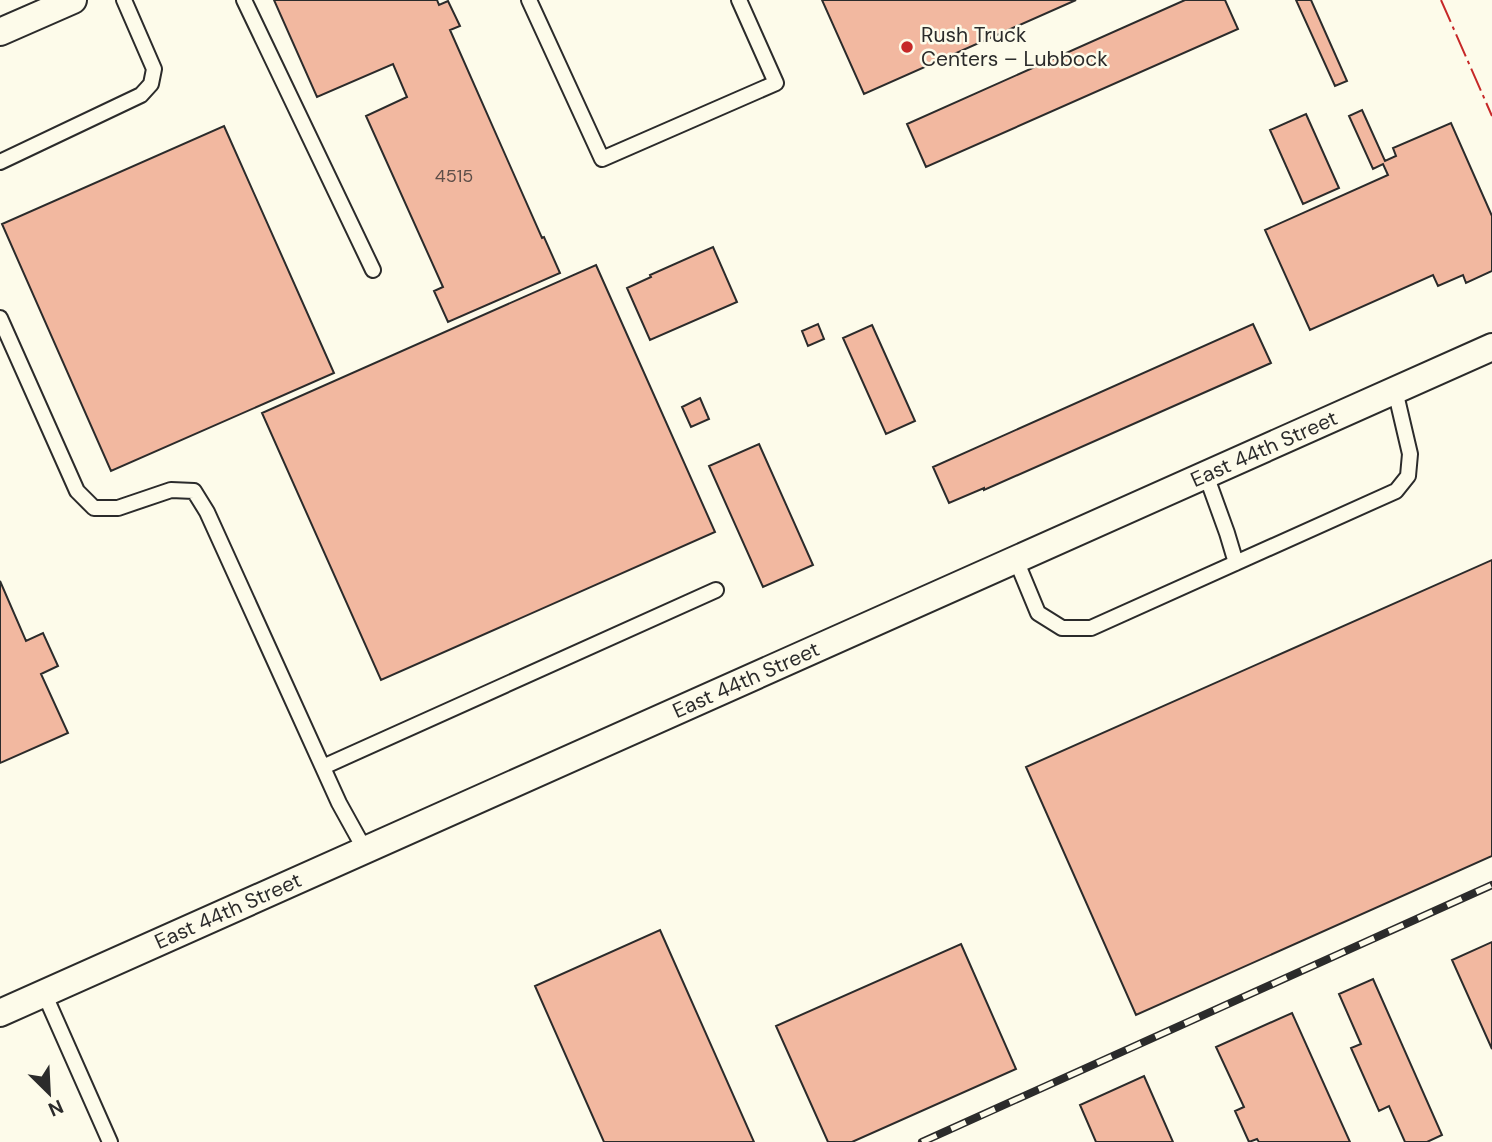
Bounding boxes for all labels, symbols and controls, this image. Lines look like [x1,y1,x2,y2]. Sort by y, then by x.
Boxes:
place label: Rush Truck Centers – Lubbock [921,21,1108,73]
marker: Rush Truck Centers – Lubbock [899,39,915,55]
house number: 4515 [435,164,473,188]
street label: East 44th Street [1186,404,1342,494]
street label: East 44th Street [668,635,824,725]
street label: East 44th Street [150,866,306,956]
north arrow [14,1058,84,1128]
text: N [44,1094,67,1122]

